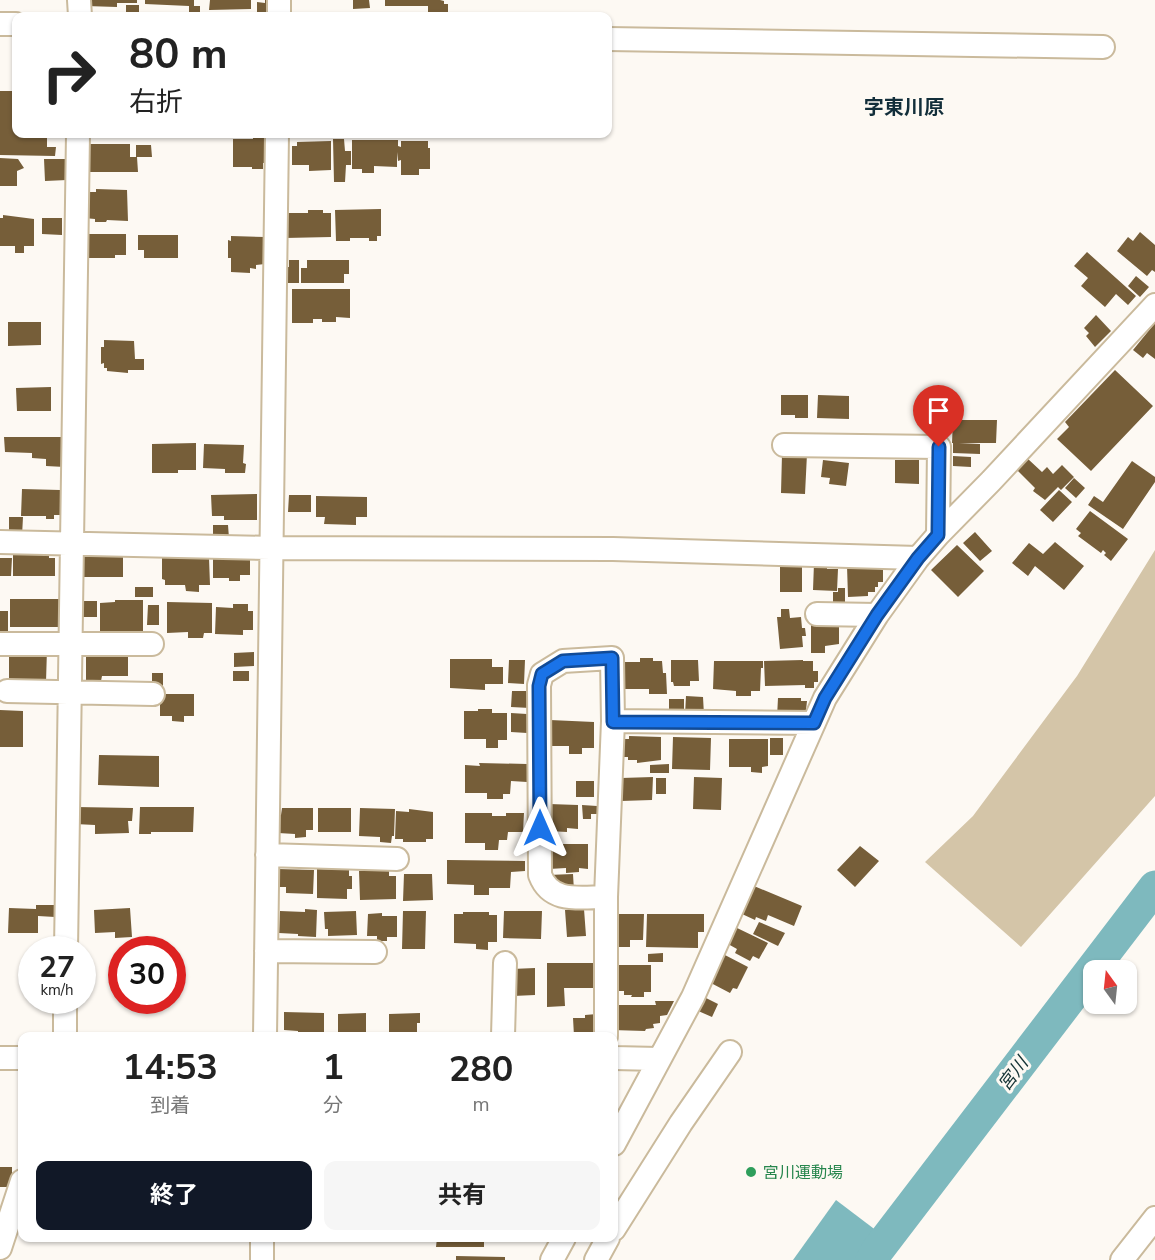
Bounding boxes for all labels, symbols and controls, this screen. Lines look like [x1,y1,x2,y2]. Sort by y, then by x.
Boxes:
text: 80 m [129,26,228,83]
icon: right [30,36,108,114]
text: 右折 [129,84,183,121]
district label: 字東川原 [864,94,944,121]
pin [913,385,964,447]
icon: arrive [922,394,955,427]
position arrow [508,796,572,860]
speed limit sign: 30 [108,936,186,1014]
text: 27 [39,947,75,988]
north arrow [1083,960,1137,1014]
map controls [1083,960,1137,1014]
text: km/h [40,980,74,1000]
text: 14:53 [123,1043,218,1092]
text: 1 [322,1043,344,1092]
text: 280 [449,1045,513,1094]
water label: 宮川 [993,1051,1035,1096]
text: m [472,1091,490,1118]
text: 到着 [150,1092,190,1119]
text: 分 [323,1092,343,1119]
button: 終了 [36,1161,312,1230]
button: 共有 [324,1161,600,1230]
place label: 宮川運動場 [763,1162,843,1184]
marker: 宮川運動場 [744,1165,758,1179]

